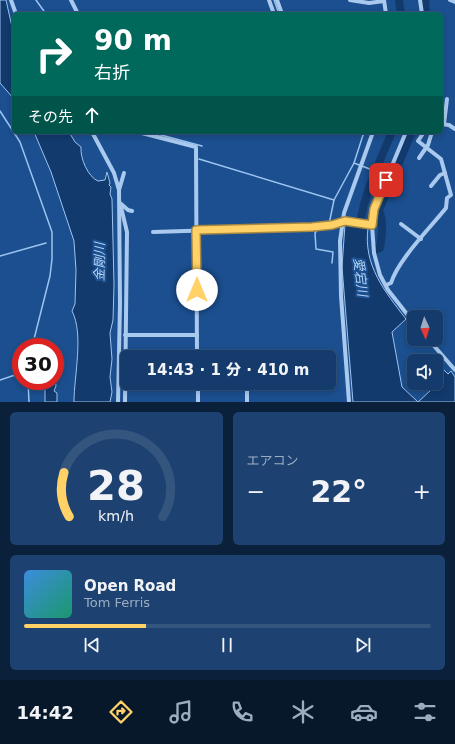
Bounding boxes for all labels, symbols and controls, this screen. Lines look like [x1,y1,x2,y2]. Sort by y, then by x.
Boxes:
text: 90 m [94,24,172,57]
icon: right [28,28,80,80]
text: 右折 [94,62,130,83]
icon: ahead [81,104,103,126]
text: その先 [28,108,73,126]
pin [369,163,403,197]
icon: arrive [375,169,397,191]
water label: 金剛川 [92,240,107,282]
water label: 愛宕川 [351,257,371,299]
position arrow [176,269,218,311]
north arrow [407,310,443,346]
map controls [407,310,443,390]
speed limit sign: 30 [12,338,64,390]
button: sound [407,354,443,390]
text: 14:43 · 1 分 · 410 m [147,361,309,379]
text: エアコン [247,453,299,468]
text: 28 [87,460,145,509]
text: 22° [310,474,367,509]
text: − [247,479,265,504]
text: + [413,479,431,504]
text: km/h [98,507,134,523]
text: Open Road [84,577,176,595]
text: Tom Ferris [84,595,150,610]
icon: previous [81,634,103,656]
icon: pause [216,634,238,656]
icon: next [352,634,374,656]
icon: directions [107,698,135,726]
icon: music [167,698,195,726]
icon: phone [228,698,256,726]
icon: climate [289,698,317,726]
icon: car [350,698,378,726]
icon: filters [411,698,439,726]
text: 14:42 [16,702,74,723]

